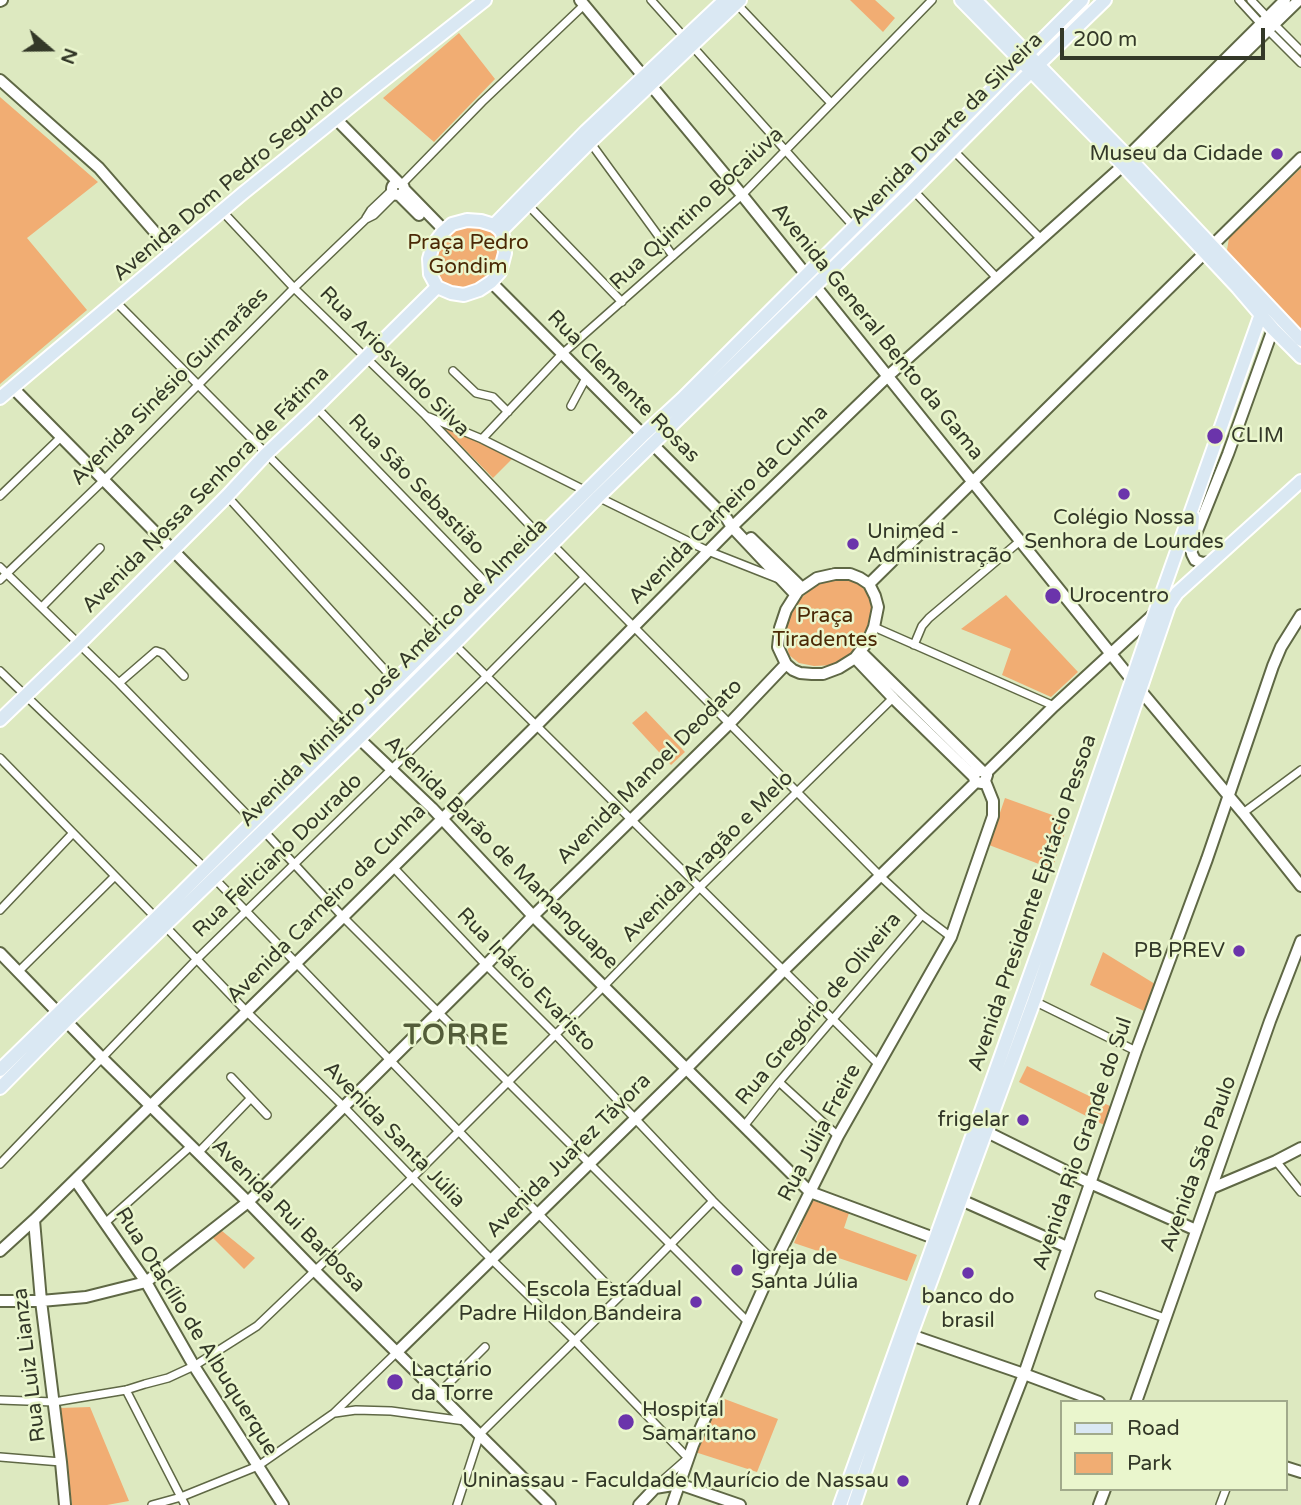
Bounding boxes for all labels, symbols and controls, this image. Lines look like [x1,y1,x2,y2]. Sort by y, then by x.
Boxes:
north arrow [14,14,84,84]
scale bar [1063,14,1268,58]
text: 200 m [1073,27,1137,52]
street label: Avenida Duarte da Silveira [846,28,1048,230]
text: N [56,45,82,67]
street label: Avenida Dom Pedro Segundo [108,79,350,287]
street label: Rua Quintino Bocaiúva [605,122,789,296]
place label: Museu da Cidade [1089,141,1263,167]
marker: Museu da Cidade [1269,146,1285,162]
street label: Avenida General Bento da Gama [765,198,989,466]
park label: Praça Pedro Gondim [407,230,529,280]
street label: Rua Ariosvaldo Silva [314,282,474,442]
street label: Avenida Sinésio Guimarães [66,283,274,491]
street label: Rua Clemente Rosas [542,306,704,468]
street label: Avenida Nossa Senhora de Fátima [77,361,335,619]
street label: Avenida Carneiro da Cunha [624,400,834,610]
street label: Rua São Sebastião [342,409,490,561]
place label: CLIM [1231,423,1284,449]
marker: CLIM [1205,426,1225,446]
marker: Colégio Nossa Senhora de Lourdes [1116,486,1132,502]
place label: Colégio Nossa Senhora de Lourdes [1024,505,1224,555]
street label: Avenida Ministro José Américo de Almeida [235,514,553,832]
place label: Unimed - Administração [867,519,1012,569]
marker: Unimed - Administração [845,536,861,552]
place label: Urocentro [1069,583,1169,609]
marker: Urocentro [1043,586,1063,606]
park label: Praça Tiradentes [772,603,878,653]
street label: Avenida Manoel Deodato [552,674,748,870]
street label: Avenida Barão de Mamanguape [379,731,623,975]
street label: Avenida Presidente Epitácio Pessoa [963,731,1103,1075]
street label: Avenida Aragão e Melo [617,766,799,948]
street label: Rua Feliciano Dourado [188,769,368,943]
street label: Avenida Carneiro da Cunha [222,799,432,1009]
street label: Rua Inácio Evaristo [451,903,601,1057]
street label: Rua Gregório de Oliveira [731,907,907,1111]
place label: PB PREV [1134,938,1225,964]
marker: PB PREV [1231,943,1247,959]
street label: Avenida Rio Grande do Sul [1028,1014,1138,1274]
district label: TORRE [404,1020,510,1054]
street label: Avenida Santa Júlia [318,1057,470,1213]
street label: Rua Júlia Freire [773,1060,867,1206]
street label: Avenida Juarez Távora [481,1068,657,1244]
street label: Avenida São Paulo [1155,1073,1243,1255]
place label: frigelar [937,1107,1009,1133]
marker: frigelar [1015,1112,1031,1128]
street label: Avenida Rui Barbosa [206,1134,370,1298]
street label: Rua Otacílio de Albuquerque [109,1203,283,1461]
place label: Igreja de Santa Júlia [751,1245,858,1295]
marker: Igreja de Santa Júlia [729,1262,745,1278]
marker: banco do brasil [960,1265,976,1281]
place label: Escola Estadual Padre Hildon Bandeira [459,1277,682,1327]
place label: banco do brasil [921,1284,1015,1334]
street label: Rua Luiz Lianza [8,1286,52,1444]
marker: Escola Estadual Padre Hildon Bandeira [688,1294,704,1310]
place label: Lactário da Torre [411,1357,493,1407]
marker: Lactário da Torre [385,1372,405,1392]
place label: Hospital Samaritano [642,1397,756,1447]
legend [1060,1400,1287,1491]
marker: Hospital Samaritano [616,1412,636,1432]
text: Road [1127,1416,1180,1441]
text: Park [1127,1451,1172,1476]
place label: Uninassau - Faculdade Maurício de Nassau [462,1468,889,1494]
marker: Uninassau - Faculdade Maurício de Nassau [895,1473,911,1489]

